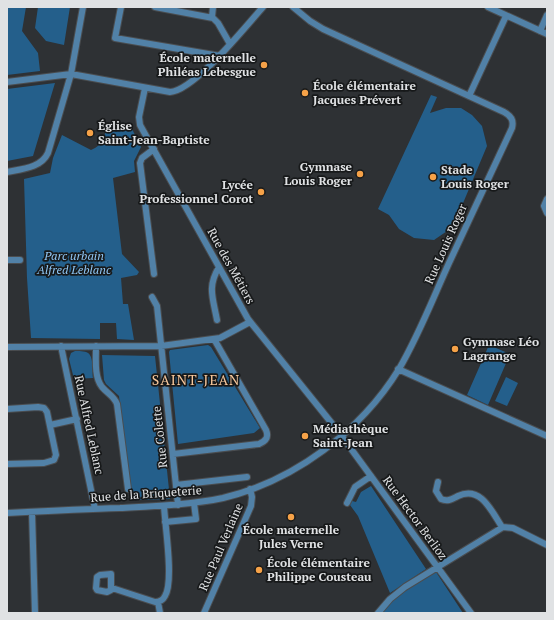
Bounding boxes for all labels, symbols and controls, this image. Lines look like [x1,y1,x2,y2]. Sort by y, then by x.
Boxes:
place label: École maternelle Philéas Lebesgue [158,50,257,79]
marker: École maternelle Philéas Lebesgue [259,60,269,70]
place label: École élémentaire Jacques Prévert [313,78,416,107]
marker: École élémentaire Jacques Prévert [300,88,310,98]
place label: Église Saint-Jean-Baptiste [98,118,210,147]
marker: Église Saint-Jean-Baptiste [85,128,95,138]
place label: Gymnase Louis Roger [284,159,353,188]
place label: Stade Louis Roger [441,162,510,191]
marker: Gymnase Louis Roger [355,169,365,179]
marker: Stade Louis Roger [428,172,438,182]
place label: Lycée Professionnel Corot [140,177,254,206]
marker: Lycée Professionnel Corot [256,187,266,197]
street label: Rue Louis Roger [421,201,470,286]
street label: Rue des Métiers [204,225,259,306]
park label: Parc urbain Alfred Leblanc [36,248,112,277]
place label: Gymnase Léo Lagrange [463,334,539,363]
marker: Gymnase Léo Lagrange [450,344,460,354]
district label: SAINT-JEAN [152,370,240,389]
street label: Rue Alfred Leblanc [72,374,107,476]
street label: Rue Colette [149,405,170,469]
place label: Médiathèque Saint-Jean [313,421,389,450]
marker: Médiathèque Saint-Jean [300,431,310,441]
street label: Rue Hector Berlioz [380,473,451,563]
street label: Rue de la Briqueterie [90,482,202,505]
street label: Rue Paul Verlaine [195,501,246,593]
marker: École maternelle Jules Verne [286,512,296,522]
place label: École maternelle Jules Verne [243,522,340,551]
place label: École élémentaire Philippe Cousteau [267,555,372,584]
marker: École élémentaire Philippe Cousteau [254,565,264,575]

